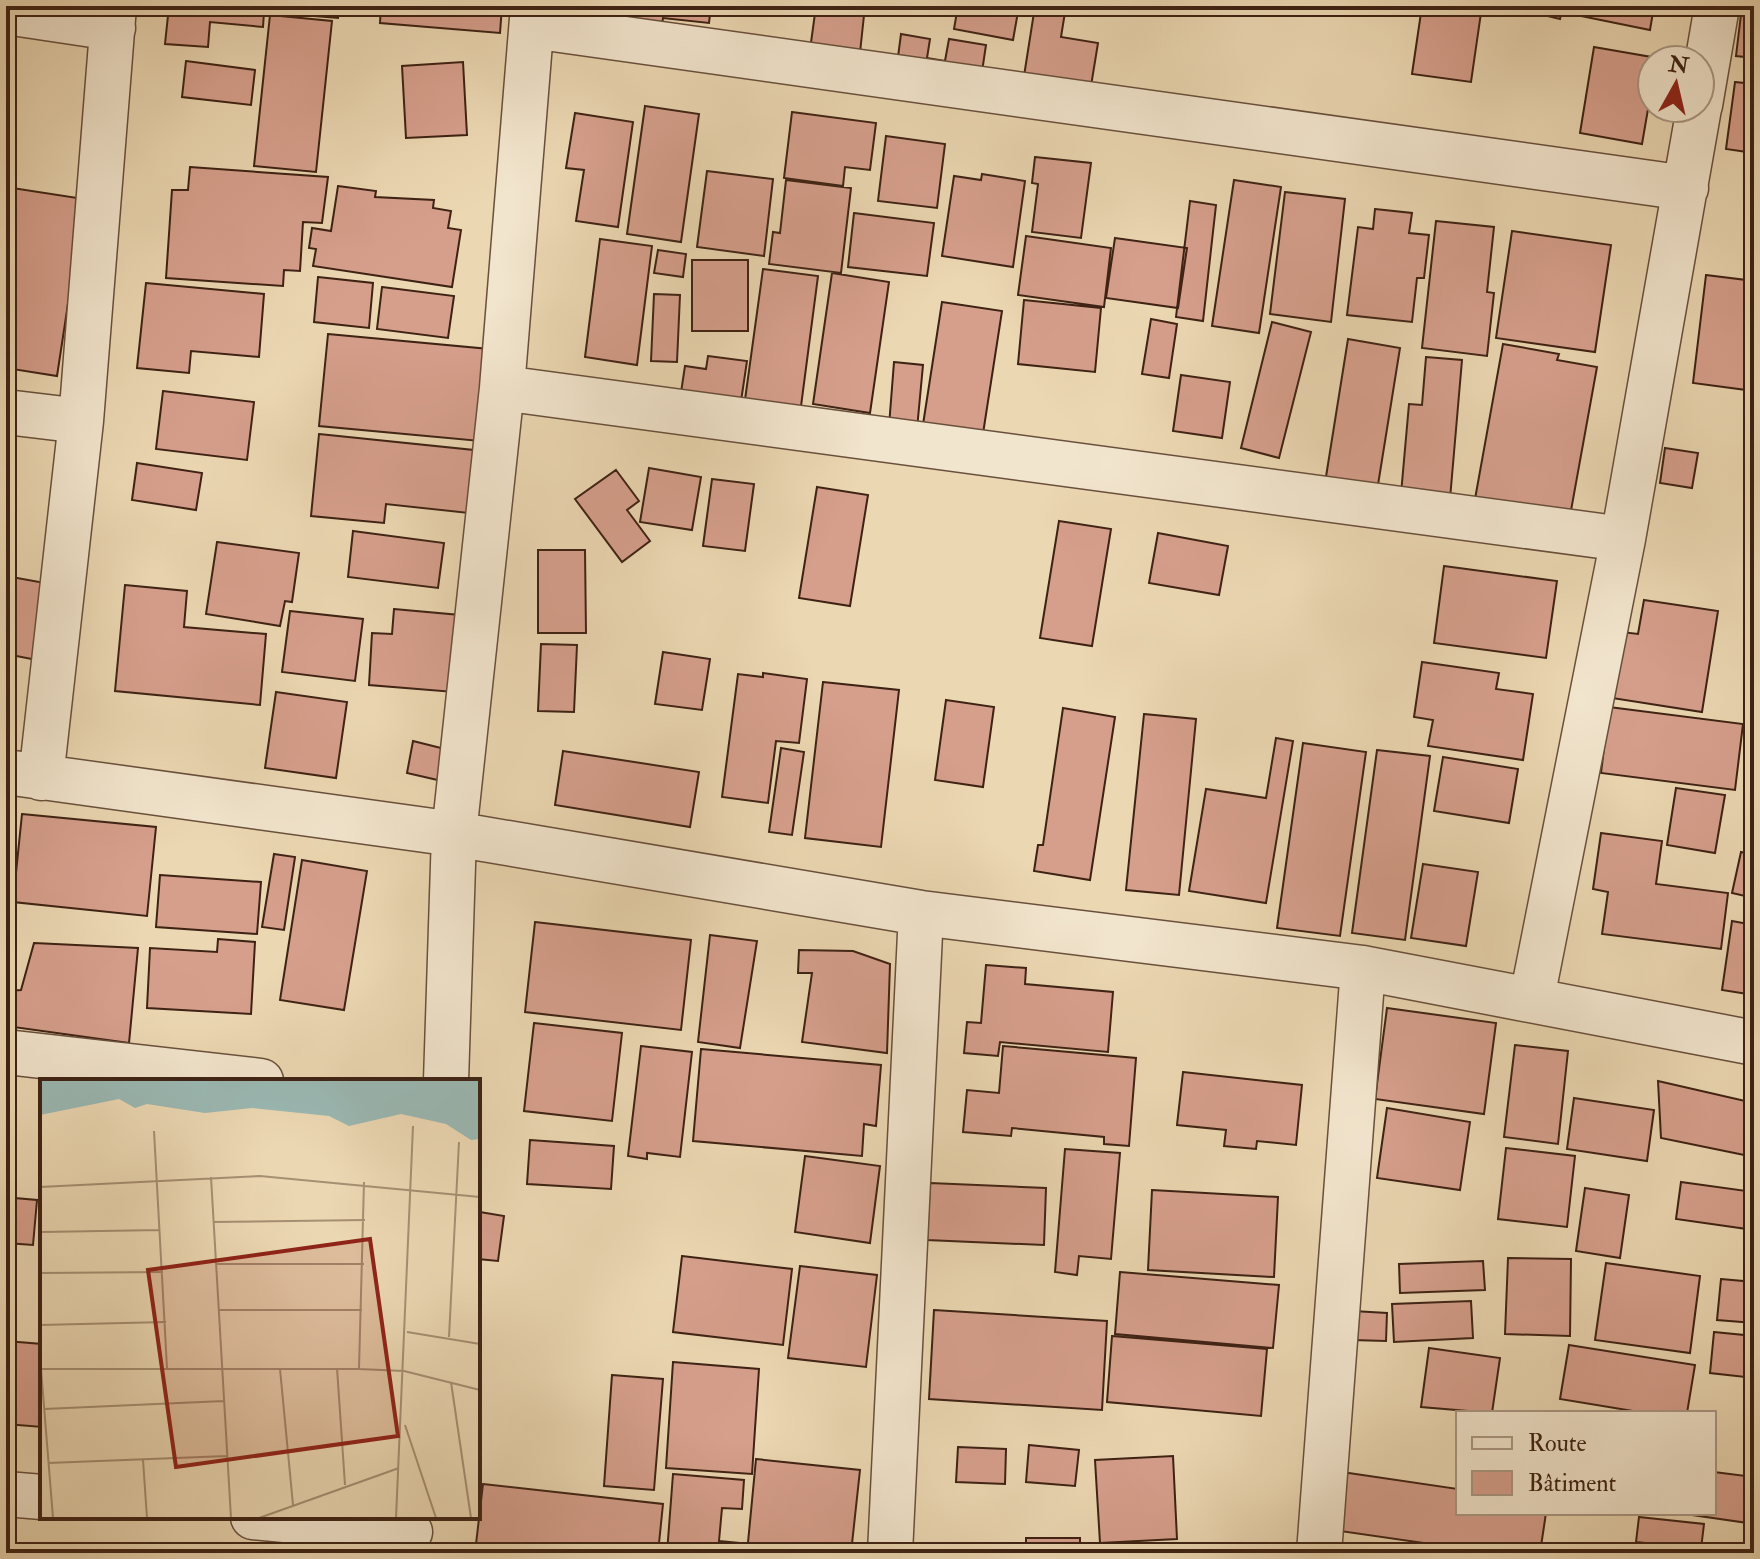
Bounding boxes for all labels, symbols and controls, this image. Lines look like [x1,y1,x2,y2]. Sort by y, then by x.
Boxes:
north arrow [1636,44,1716,124]
text: N [1666,50,1691,80]
inset map [40,1079,480,1519]
legend [1456,1411,1716,1515]
text: Route [1528,1428,1587,1459]
text: Bâtiment [1528,1468,1617,1499]

